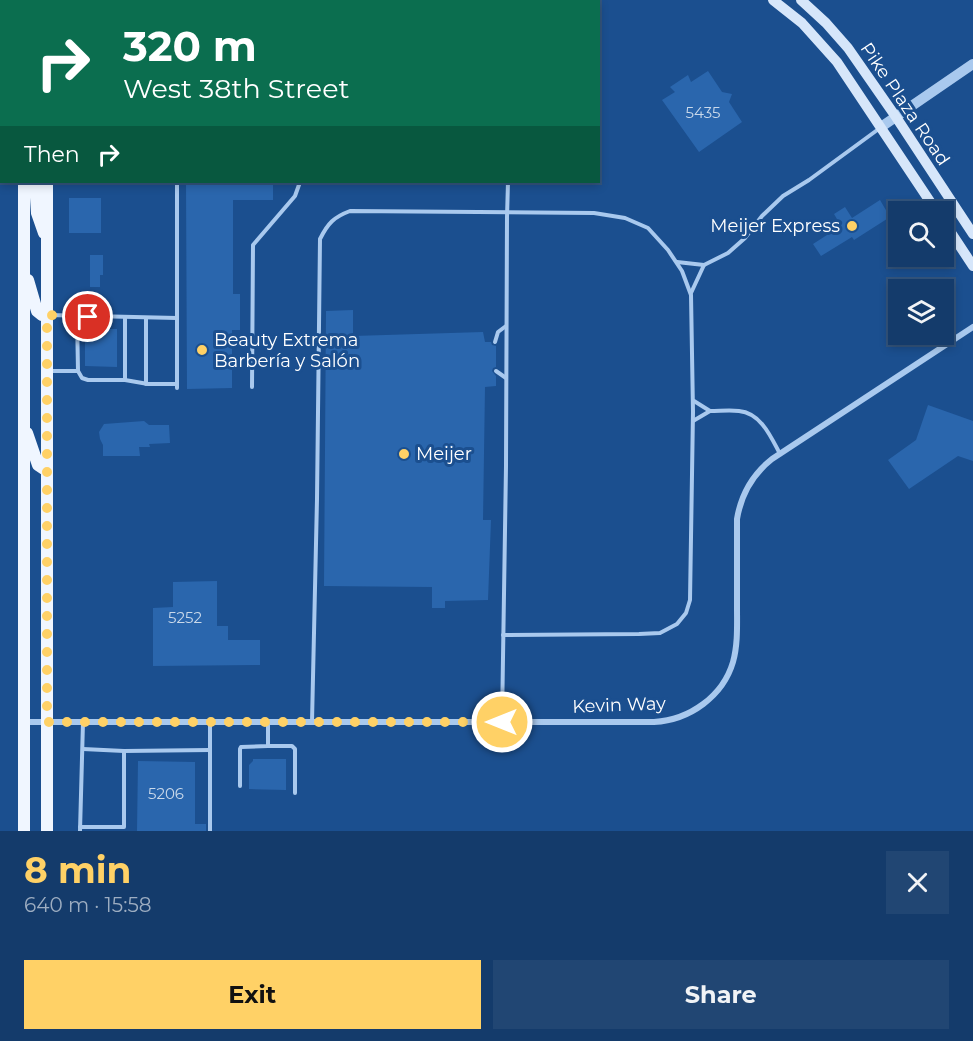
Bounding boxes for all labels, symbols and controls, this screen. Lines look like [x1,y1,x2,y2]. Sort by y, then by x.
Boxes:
text: 320 m [123,20,257,72]
icon: right [24,24,102,102]
street label: Pike Plaza Road [856,38,954,170]
text: West 38th Street [123,72,349,105]
house number: 5435 [686,103,720,122]
icon: right [92,138,125,171]
text: Then [24,141,80,168]
map controls [888,201,954,345]
button: search [888,201,954,267]
place label: Meijer Express [710,215,840,237]
marker: Meijer Express [845,219,859,233]
button: layers [888,279,954,345]
pin [62,291,113,342]
icon: arrive [71,300,104,333]
place label: Beauty Extrema Barbería y Salón [214,329,360,372]
marker: Beauty Extrema Barbería y Salón [195,343,209,357]
place label: Meijer [416,443,472,465]
marker: Meijer [397,447,411,461]
house number: 5252 [168,608,202,627]
position arrow [470,690,534,754]
street label: Kevin Way [572,692,666,718]
house number: 5206 [148,784,184,803]
text: 8 min [24,848,131,892]
button: close [886,851,949,914]
text: 640 m · 15:58 [24,893,151,917]
button: Exit [24,960,481,1029]
button: Share [493,960,949,1029]

